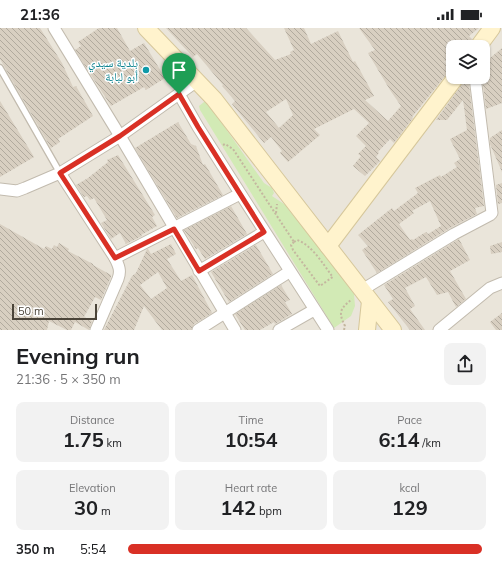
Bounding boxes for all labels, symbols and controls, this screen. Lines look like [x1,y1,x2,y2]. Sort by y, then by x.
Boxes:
text: 21:36 [20,5,60,24]
map controls [446,40,490,84]
button: layers [446,40,490,84]
pin [162,53,196,94]
place label: بلدية سيدي أبو لبابة [88,55,138,84]
icon: arrive [168,59,190,81]
marker: بلدية سيدي أبو لبابة [141,65,151,75]
scale bar [12,302,97,321]
text: 50 m [18,304,44,318]
text: Evening run [16,342,140,370]
button: share [444,343,486,385]
text: 21:36 · 5 × 350 m [16,371,121,387]
text: Distance [70,413,115,427]
text: Time [239,413,263,427]
text: Pace [397,413,422,427]
text: 1.75 [63,427,104,452]
text: 10:54 [225,427,277,452]
text: 6:14 [379,427,419,452]
text: km [104,436,122,450]
text: /km [419,436,441,450]
text: Elevation [69,481,116,495]
text: Heart rate [225,481,277,495]
text: kcal [400,481,420,495]
text: 30 [74,495,98,520]
text: 142 [220,495,256,520]
text: 129 [392,495,428,520]
text: m [98,504,111,518]
text: bpm [256,504,282,518]
text: 350 m [16,541,55,557]
text: 5:54 [80,541,106,557]

